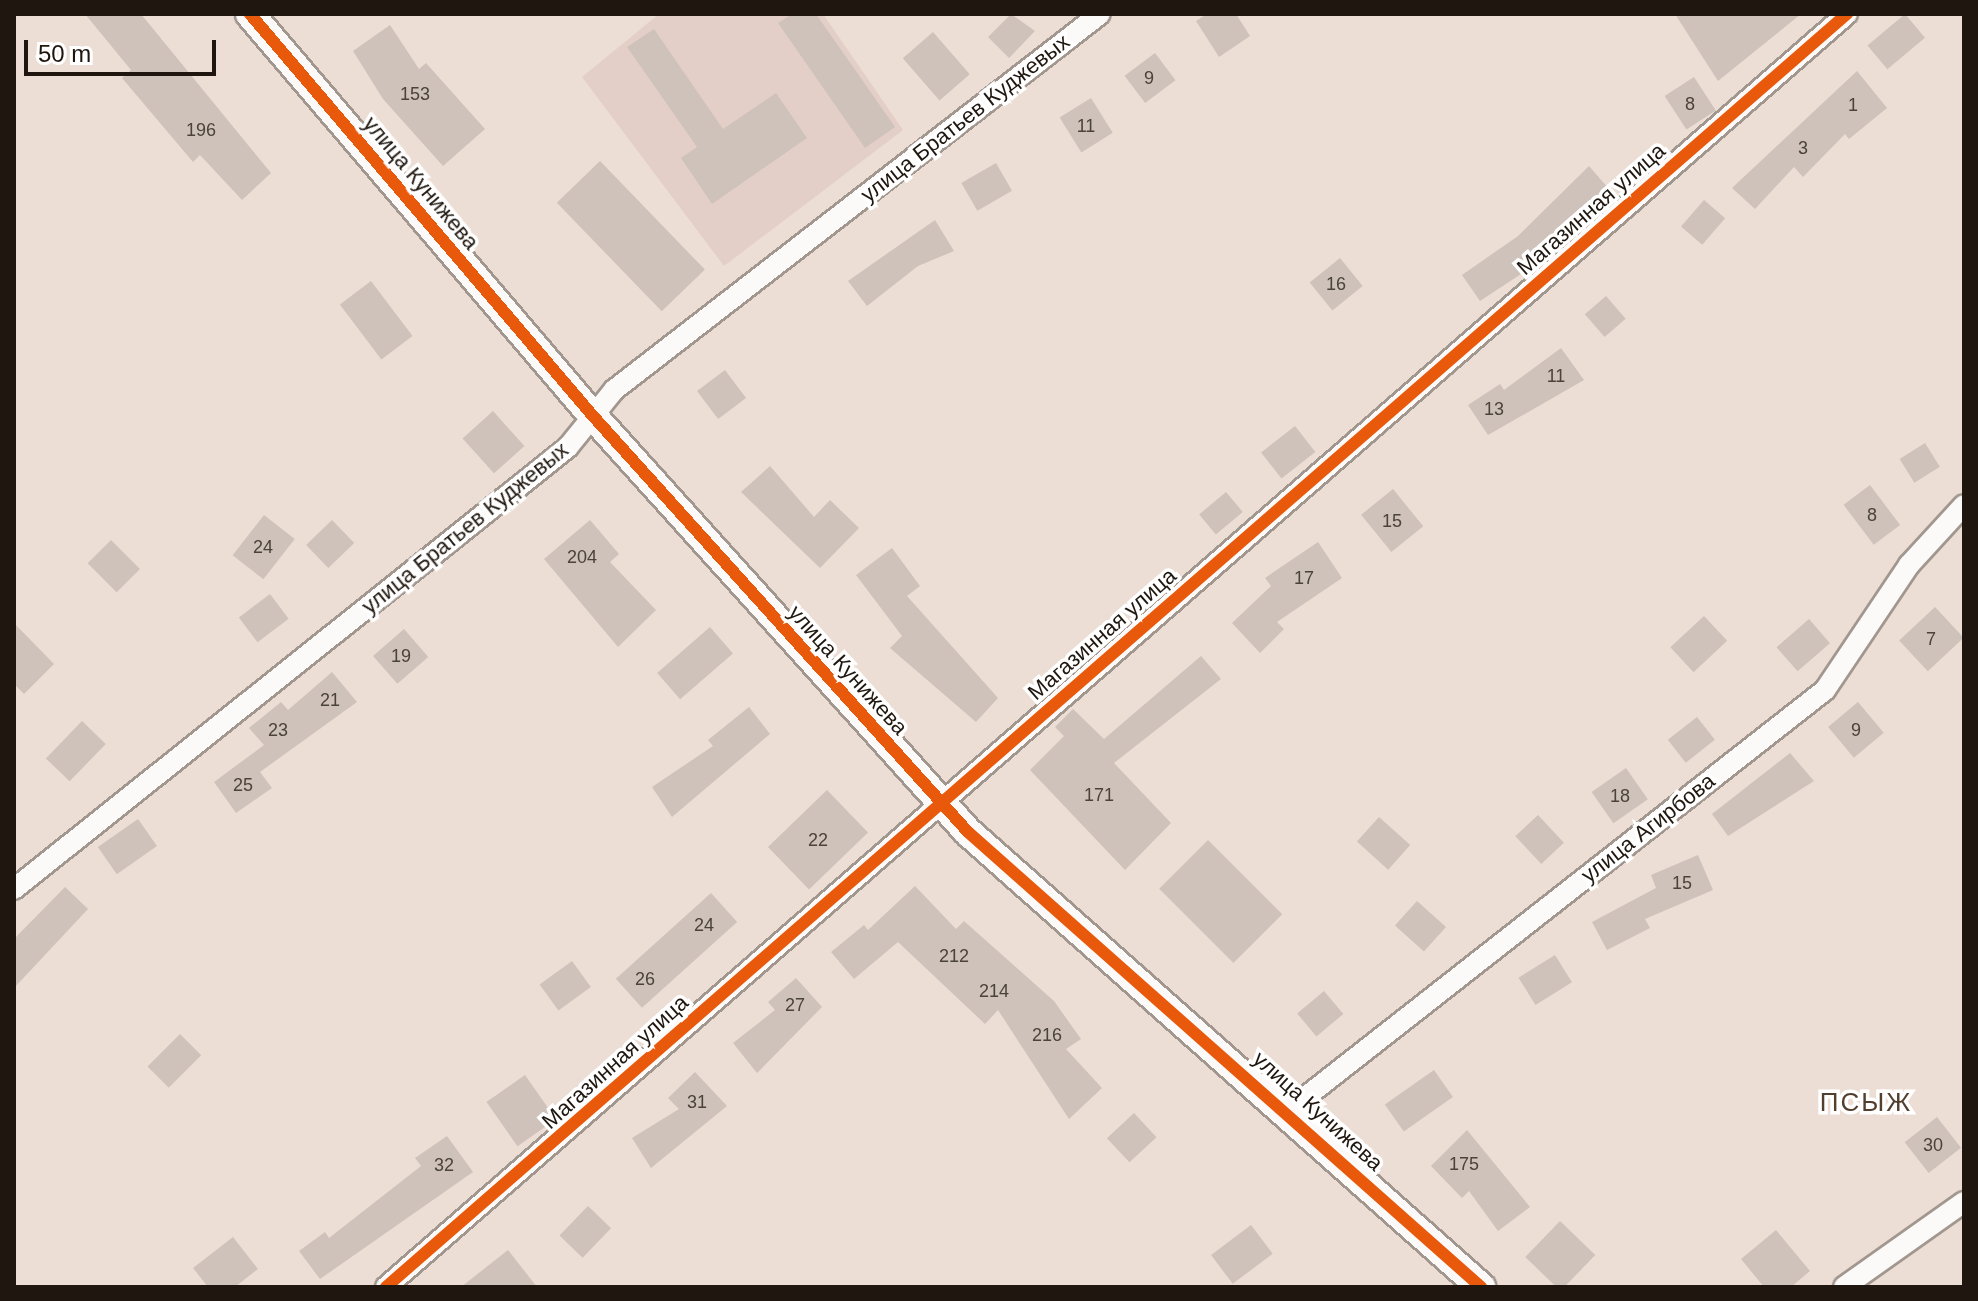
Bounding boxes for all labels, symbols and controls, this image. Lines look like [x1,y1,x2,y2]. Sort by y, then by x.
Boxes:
scale bar [28,24,220,74]
street label: улица Братьев Куджевых [855,28,1075,208]
text: 50 m [38,40,91,67]
house number: 9 [1144,67,1154,89]
house number: 153 [400,83,430,105]
house number: 8 [1685,93,1695,115]
house number: 1 [1848,94,1858,116]
street label: улица Кунижева [358,111,484,255]
house number: 11 [1077,115,1095,137]
house number: 196 [186,119,216,141]
street label: Магазинная улица [1511,137,1671,281]
house number: 3 [1798,137,1808,159]
house number: 16 [1326,273,1346,295]
house number: 11 [1547,365,1565,387]
house number: 13 [1484,398,1504,420]
street label: улица Братьев Куджевых [356,437,574,619]
house number: 8 [1867,504,1877,526]
house number: 15 [1382,510,1402,532]
house number: 24 [253,536,273,558]
house number: 204 [567,546,597,568]
street label: Магазинная улица [1022,562,1182,706]
house number: 17 [1294,567,1314,589]
street label: улица Кунижева [783,600,913,740]
house number: 7 [1926,628,1936,650]
house number: 19 [391,645,411,667]
house number: 21 [320,689,340,711]
house number: 23 [268,719,288,741]
house number: 9 [1851,719,1861,741]
street label: улица Агирбова [1576,768,1720,888]
house number: 25 [233,774,253,796]
house number: 171 [1084,784,1114,806]
house number: 18 [1610,785,1630,807]
house number: 22 [808,829,828,851]
house number: 15 [1672,872,1692,894]
house number: 24 [694,914,714,936]
house number: 212 [939,945,969,967]
house number: 26 [635,968,655,990]
house number: 214 [979,980,1009,1002]
street label: Магазинная улица [536,989,694,1135]
house number: 27 [785,994,805,1016]
house number: 216 [1032,1024,1062,1046]
street label: улица Кунижева [1248,1046,1388,1176]
district label: ПСЫЖ [1820,1087,1912,1119]
house number: 31 [687,1091,707,1113]
house number: 30 [1923,1134,1943,1156]
house number: 175 [1449,1153,1479,1175]
house number: 32 [434,1154,454,1176]

